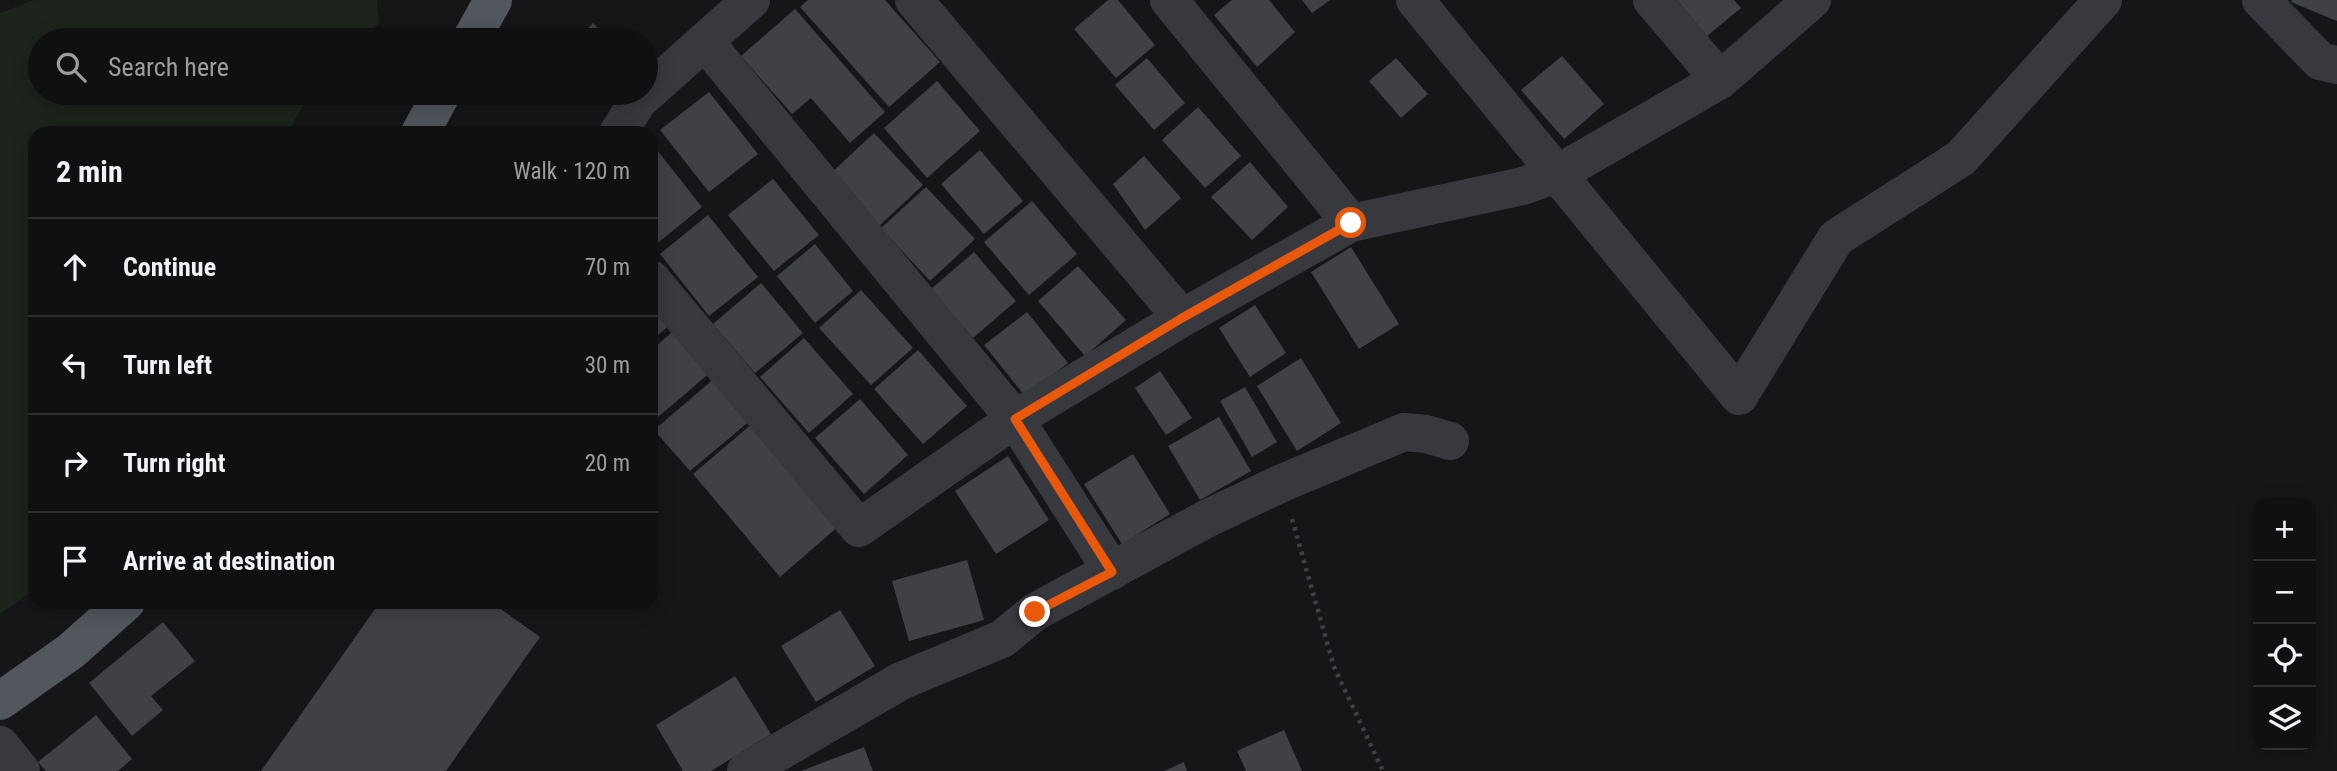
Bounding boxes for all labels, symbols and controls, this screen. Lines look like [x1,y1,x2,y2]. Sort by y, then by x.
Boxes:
search box [28,28,658,105]
icon: search [52,48,90,86]
text: Search here [108,52,229,82]
text: 2 min [56,154,123,189]
text: Walk · 120 m [513,158,630,185]
route start [1335,207,1366,238]
icon: ahead [56,248,94,286]
text: Continue [123,252,216,282]
text: 70 m [585,254,630,281]
icon: left [56,346,94,384]
text: Turn left [123,350,212,380]
text: 30 m [585,352,630,379]
icon: right [56,444,94,482]
text: Turn right [123,448,225,478]
text: 20 m [585,450,630,477]
map controls [2253,498,2316,750]
button: + [2253,498,2316,561]
icon: arrive [56,542,94,580]
text: Arrive at destination [123,546,335,576]
button: − [2253,561,2316,624]
route end [1019,596,1050,627]
button: locate [2253,624,2316,687]
button: layers [2253,687,2316,750]

